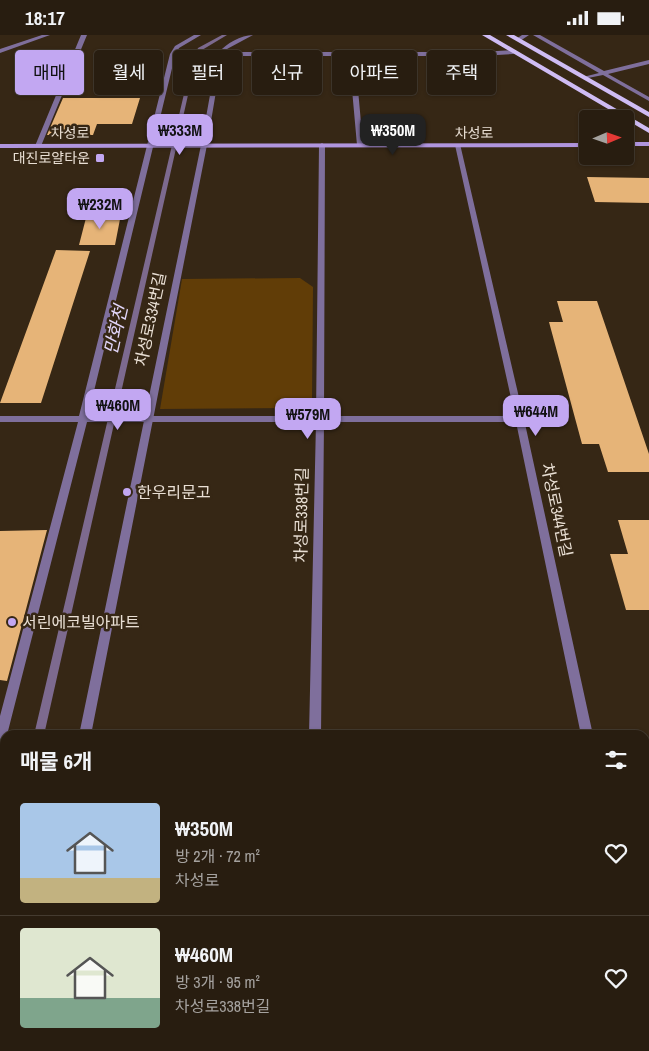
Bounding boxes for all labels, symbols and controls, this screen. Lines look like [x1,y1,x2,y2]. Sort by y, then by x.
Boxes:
text: 18:17 [25,5,65,31]
chip: 매매 [15,50,84,95]
chip: 월세 [94,50,163,95]
chip: 필터 [173,50,242,95]
chip: 신규 [252,50,322,95]
chip: 아파트 [332,50,417,95]
chip: 주택 [427,50,496,95]
north arrow [579,110,634,165]
map controls [579,110,634,165]
pin: ₩333M [145,113,215,156]
pin: ₩350M [358,113,428,156]
text: ₩333M [158,119,202,141]
text: ₩350M [371,119,415,141]
street label: 차성로 [51,124,89,142]
street label: 차성로 [455,124,493,142]
place label: 대진로얄타운 [13,149,90,167]
marker: 대진로얄타운 [94,152,106,164]
pin: ₩232M [65,187,135,230]
text: ₩232M [78,193,122,215]
street label: 차성로334번길 [129,270,171,368]
water label: 만화천 [98,300,134,357]
pin: ₩460M [83,389,153,431]
text: ₩460M [96,394,140,416]
pin: ₩644M [501,395,571,437]
pin: ₩579M [273,397,343,440]
text: ₩644M [514,400,558,422]
text: ₩579M [286,403,330,425]
street label: 차성로344번길 [536,461,578,559]
street label: 차성로338번길 [289,467,313,563]
place label: 한우리문고 [137,481,211,503]
marker: 한우리문고 [121,486,133,498]
place label: 서린에코빌아파트 [22,611,140,633]
marker: 서린에코빌아파트 [6,616,18,628]
icon: filters [602,746,630,774]
text: 매물 6개 [20,747,92,776]
text: ₩350M [175,814,233,843]
icon: home [60,823,120,883]
icon: heart [602,839,630,867]
text: 방 2개 · 72 m² [175,845,260,867]
text: 차성로 [175,869,219,891]
text: ₩460M [175,940,233,969]
icon: home [60,948,120,1008]
icon: heart [602,964,630,992]
text: 방 3개 · 95 m² [175,971,260,993]
text: 차성로338번길 [175,995,271,1017]

